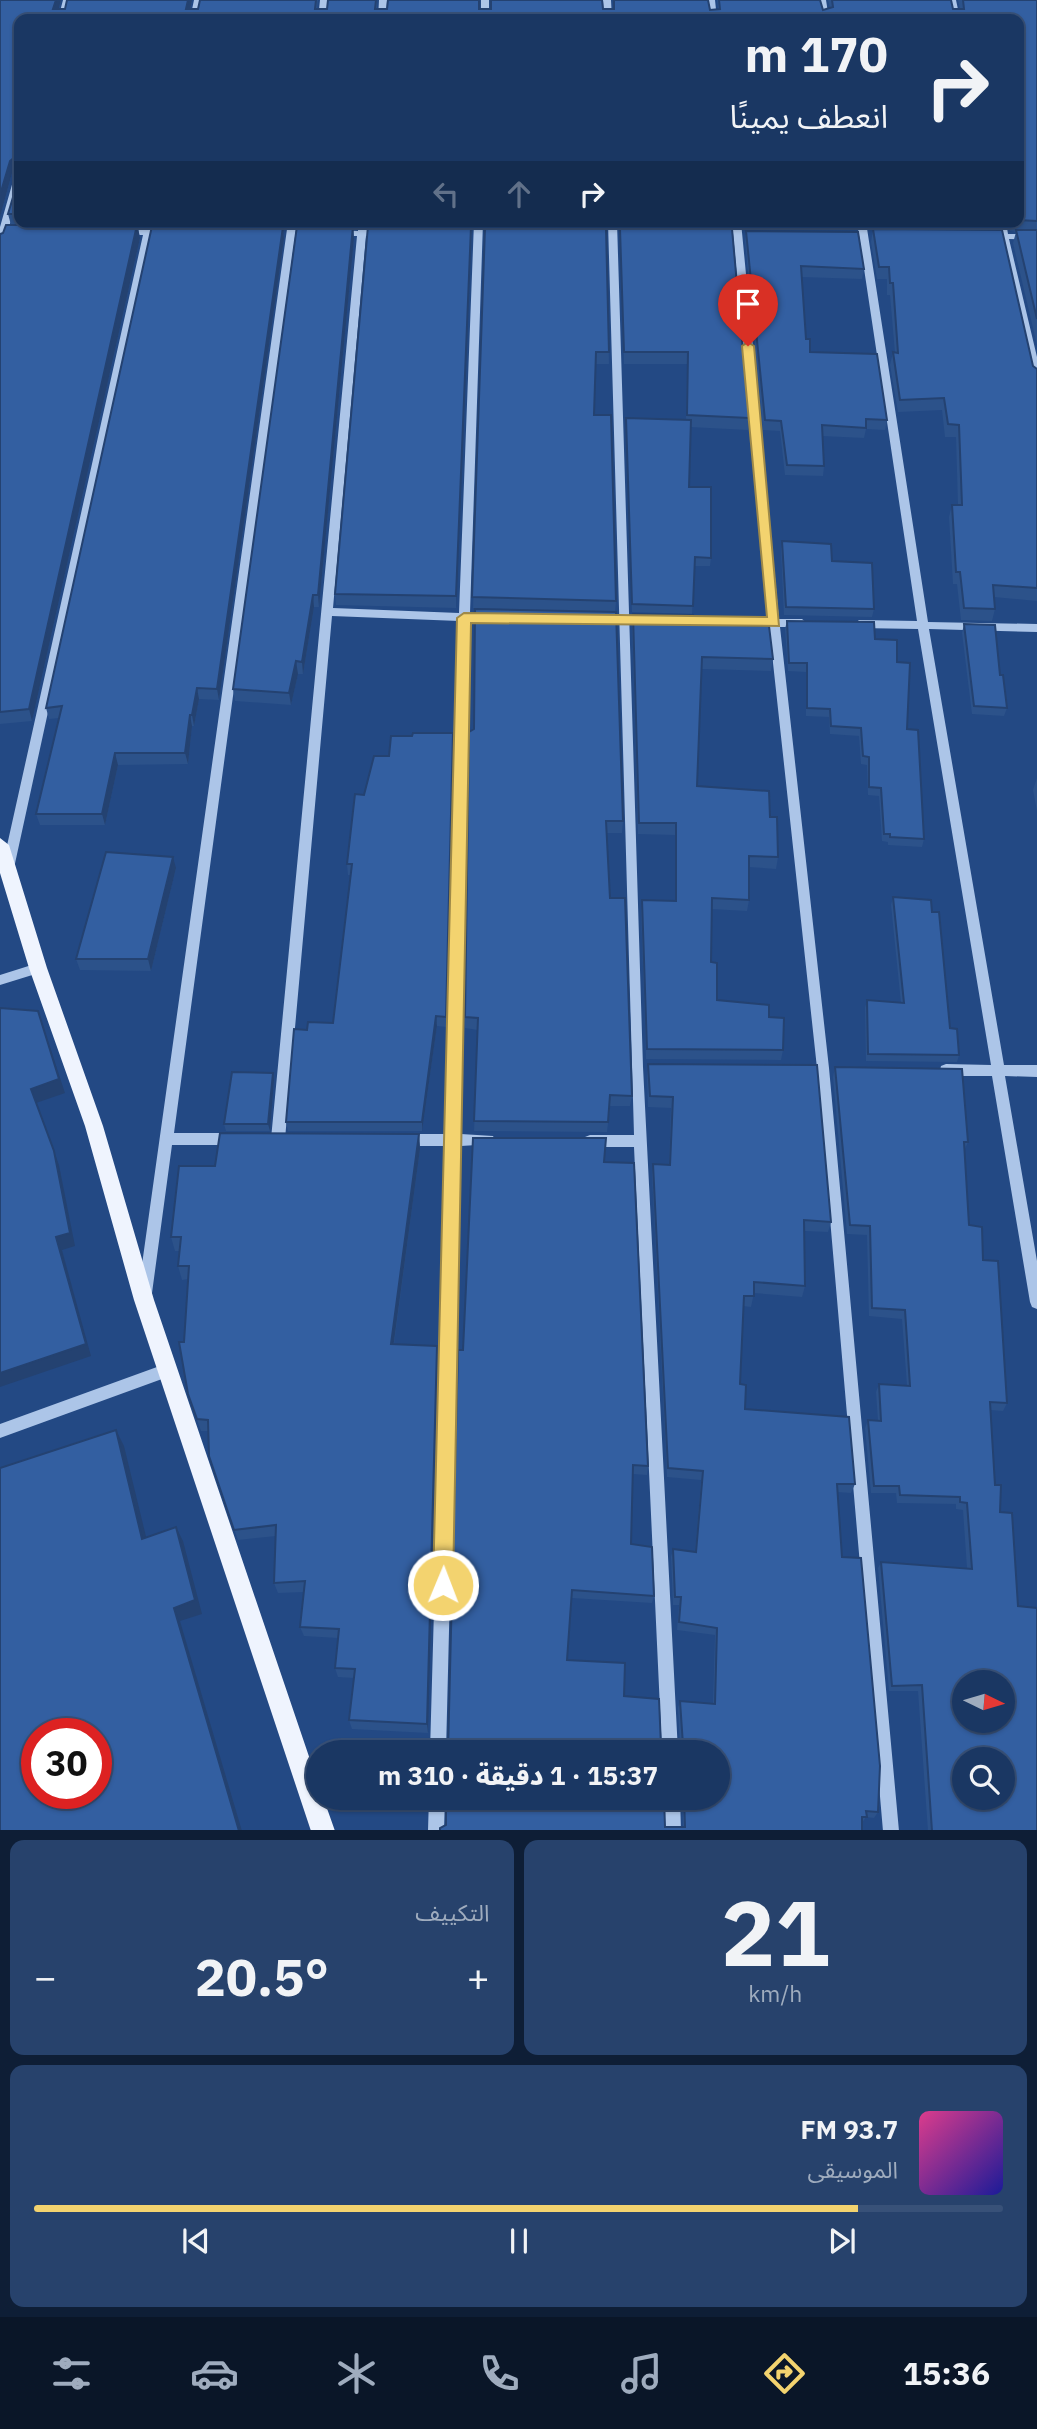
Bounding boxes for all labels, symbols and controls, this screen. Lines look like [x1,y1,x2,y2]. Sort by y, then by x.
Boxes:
text: 170 m [744,22,888,85]
icon: right [912,42,1003,133]
text: انعطف يمينًا [729,95,888,137]
icon: left [427,175,465,213]
icon: ahead [500,175,538,213]
icon: right [573,175,611,213]
pin [718,274,778,346]
icon: arrive [729,285,767,323]
position arrow [406,1548,480,1622]
north arrow [952,1670,1015,1732]
map controls [952,1670,1015,1810]
speed limit sign: 30 [21,1718,112,1809]
button: search [952,1747,1015,1810]
text: 15:37 · 1 دقيقة · 310 m [378,1758,658,1792]
text: 21 [721,1873,830,1991]
text: التكييف [415,1897,490,1927]
text: 20.5° [195,1943,329,2010]
text: − [34,1952,57,2001]
text: + [467,1952,489,2001]
text: km/h [748,1978,802,2008]
text: 93.7 FM [800,2112,898,2146]
text: الموسيقى [807,2154,898,2184]
icon: previous [177,2222,215,2260]
icon: pause [500,2222,538,2260]
icon: next [823,2222,861,2260]
icon: filters [47,2349,96,2398]
icon: car [190,2349,239,2398]
icon: climate [332,2349,381,2398]
icon: phone [475,2349,524,2398]
icon: music [617,2349,666,2398]
icon: directions [760,2349,809,2398]
text: 15:36 [903,2352,990,2394]

